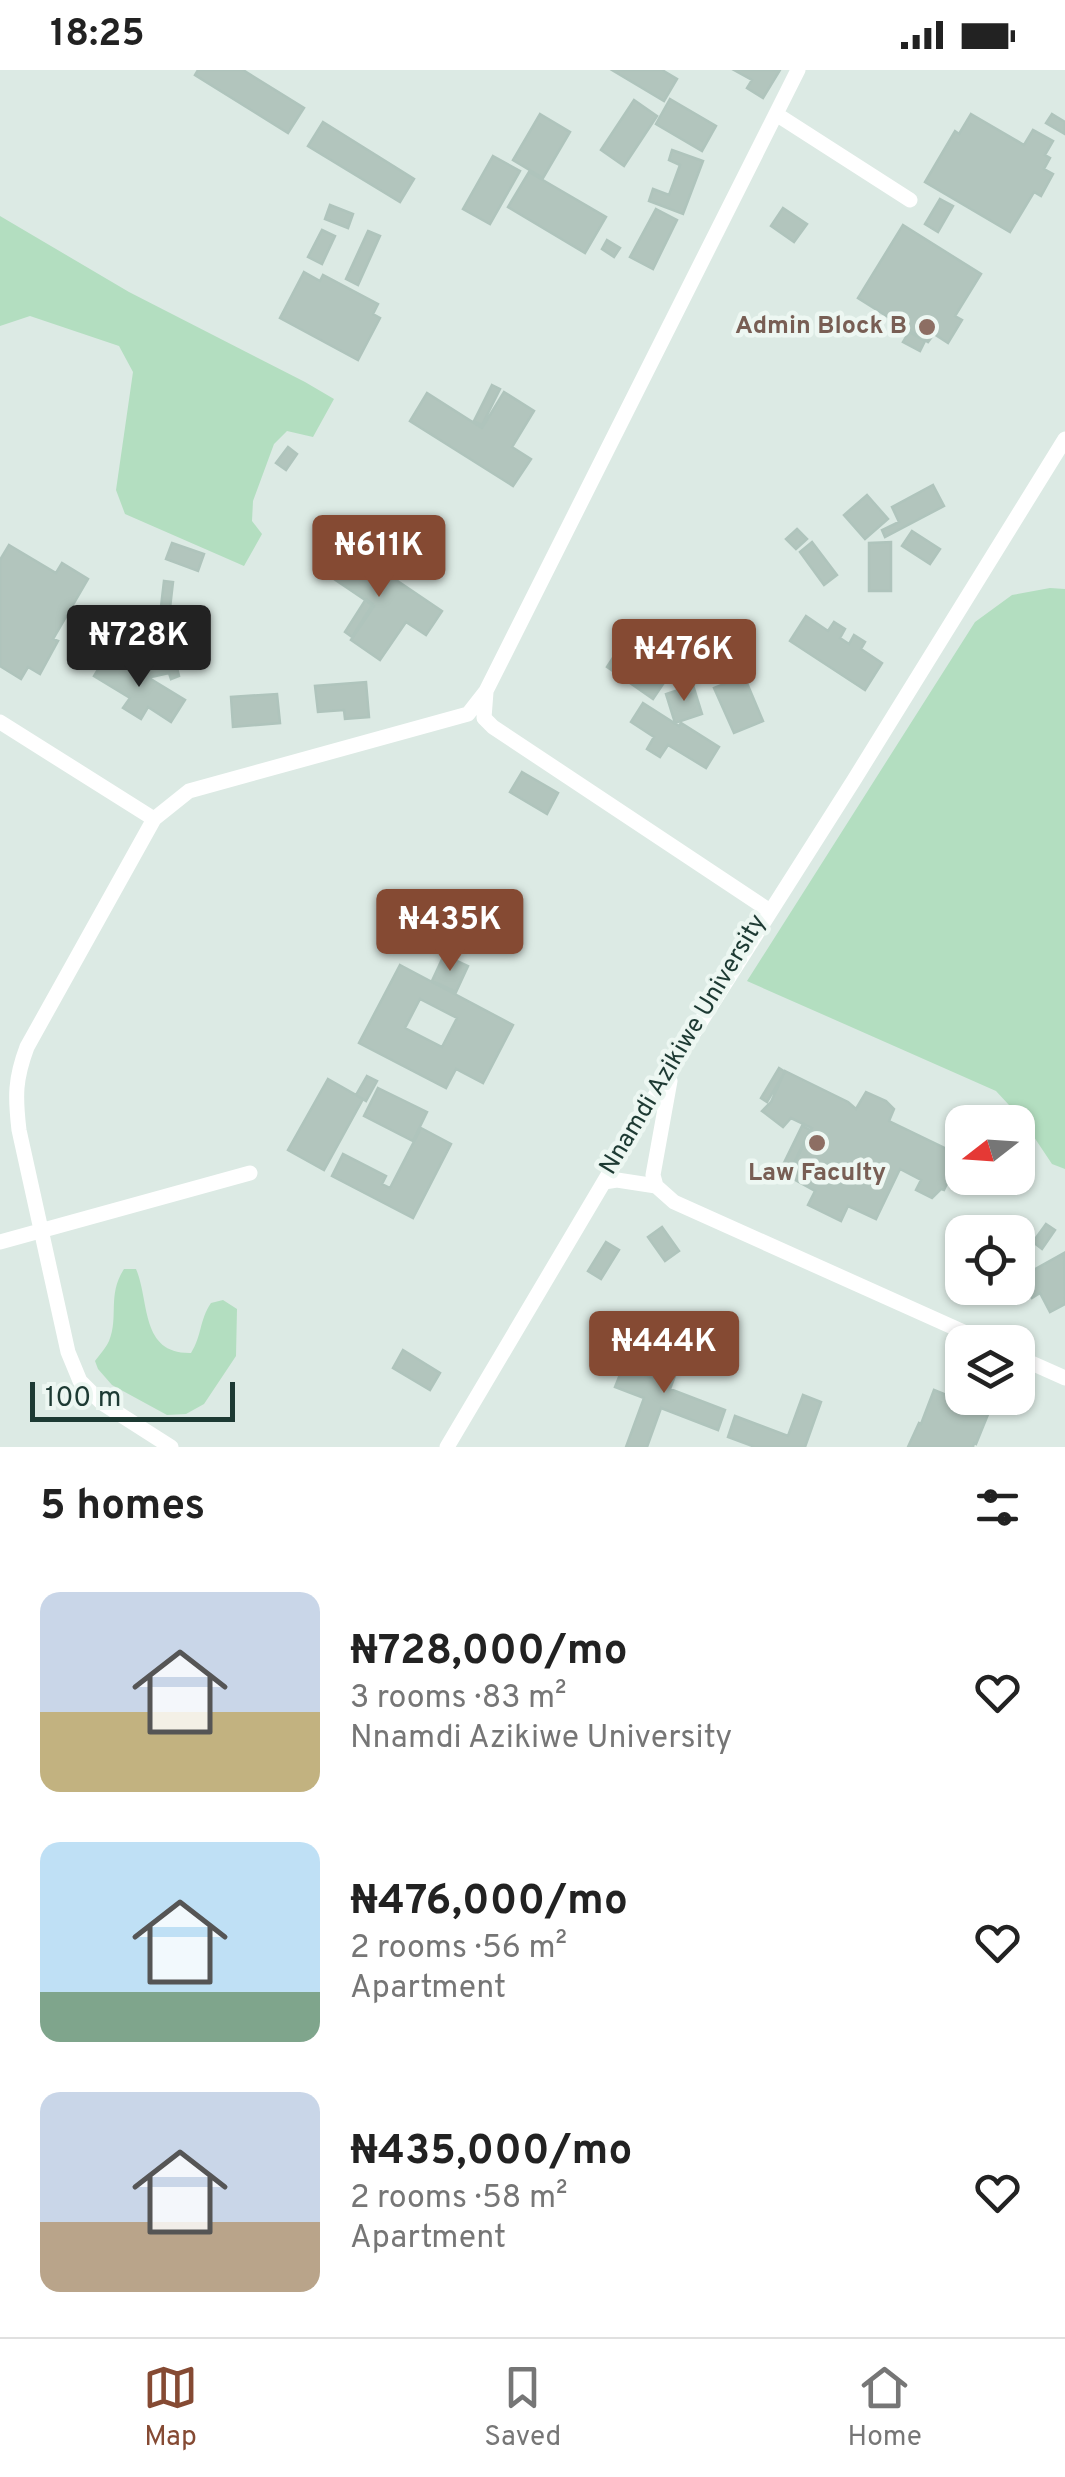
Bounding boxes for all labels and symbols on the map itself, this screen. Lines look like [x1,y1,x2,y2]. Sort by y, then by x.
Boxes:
place label: Admin Block B [735,311,907,343]
marker: Admin Block B [916,316,938,338]
pin: ₦611K [309,515,449,600]
pin: ₦728K [69,605,209,690]
pin: ₦476K [614,619,754,704]
pin: ₦435K [380,889,520,974]
street label: Nnamdi Azikiwe University [593,909,775,1181]
north arrow [945,1105,1035,1195]
marker: Law Faculty [806,1132,828,1154]
place label: Law Faculty [748,1158,886,1190]
pin: ₦444K [594,1311,734,1396]
scale bar [30,1377,235,1422]

